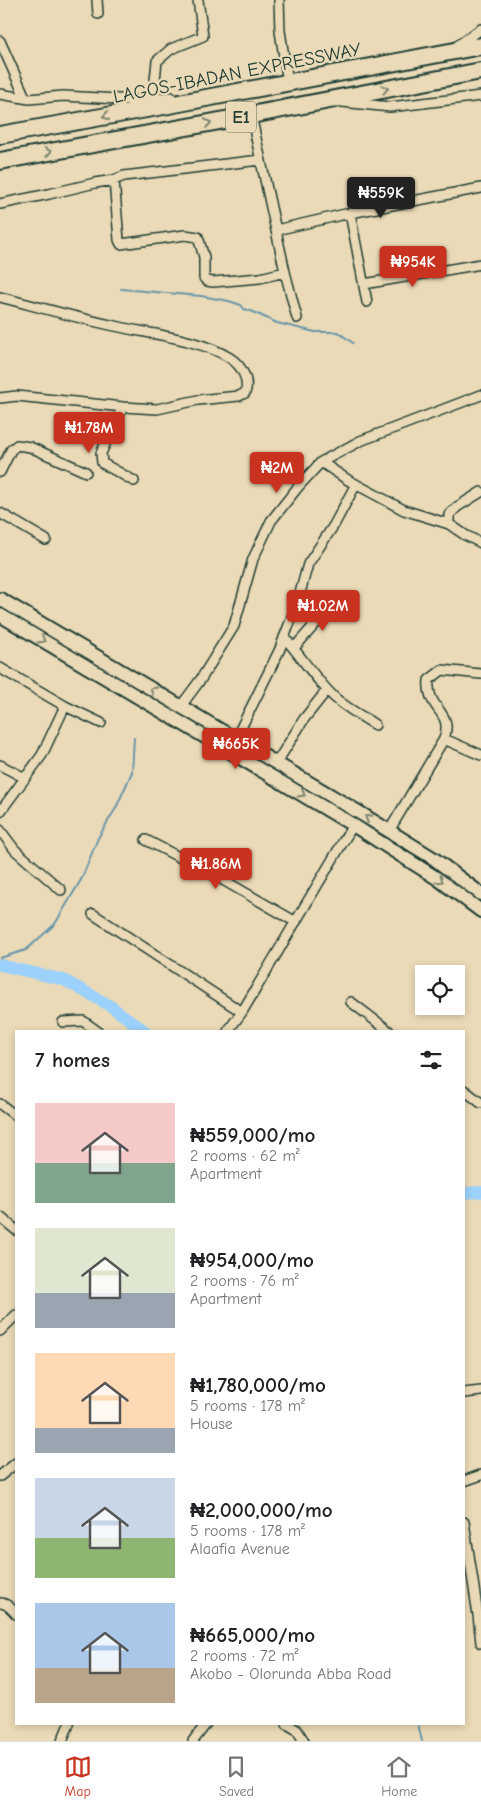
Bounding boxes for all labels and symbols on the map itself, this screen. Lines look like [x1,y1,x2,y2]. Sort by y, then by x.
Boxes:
street label: LAGOS-IBADAN EXPRESSWAY [111,38,364,108]
one-way arrow [380,84,389,95]
road number: E1 [226,101,256,132]
one-way arrow [102,111,111,121]
one-way arrow [204,119,212,129]
one-way arrow [44,147,52,157]
pin: ₦559K [346,176,416,219]
pin: ₦954K [378,246,448,288]
pin: ₦1.78M [48,412,130,454]
pin: ₦2M [253,452,301,494]
pin: ₦1.02M [282,590,364,632]
one-way arrow [36,634,45,644]
one-way arrow [150,686,159,696]
pin: ₦665K [201,728,271,770]
one-way arrow [297,788,306,798]
one-way arrow [364,815,373,824]
pin: ₦1.86M [175,848,257,890]
one-way arrow [435,874,444,884]

